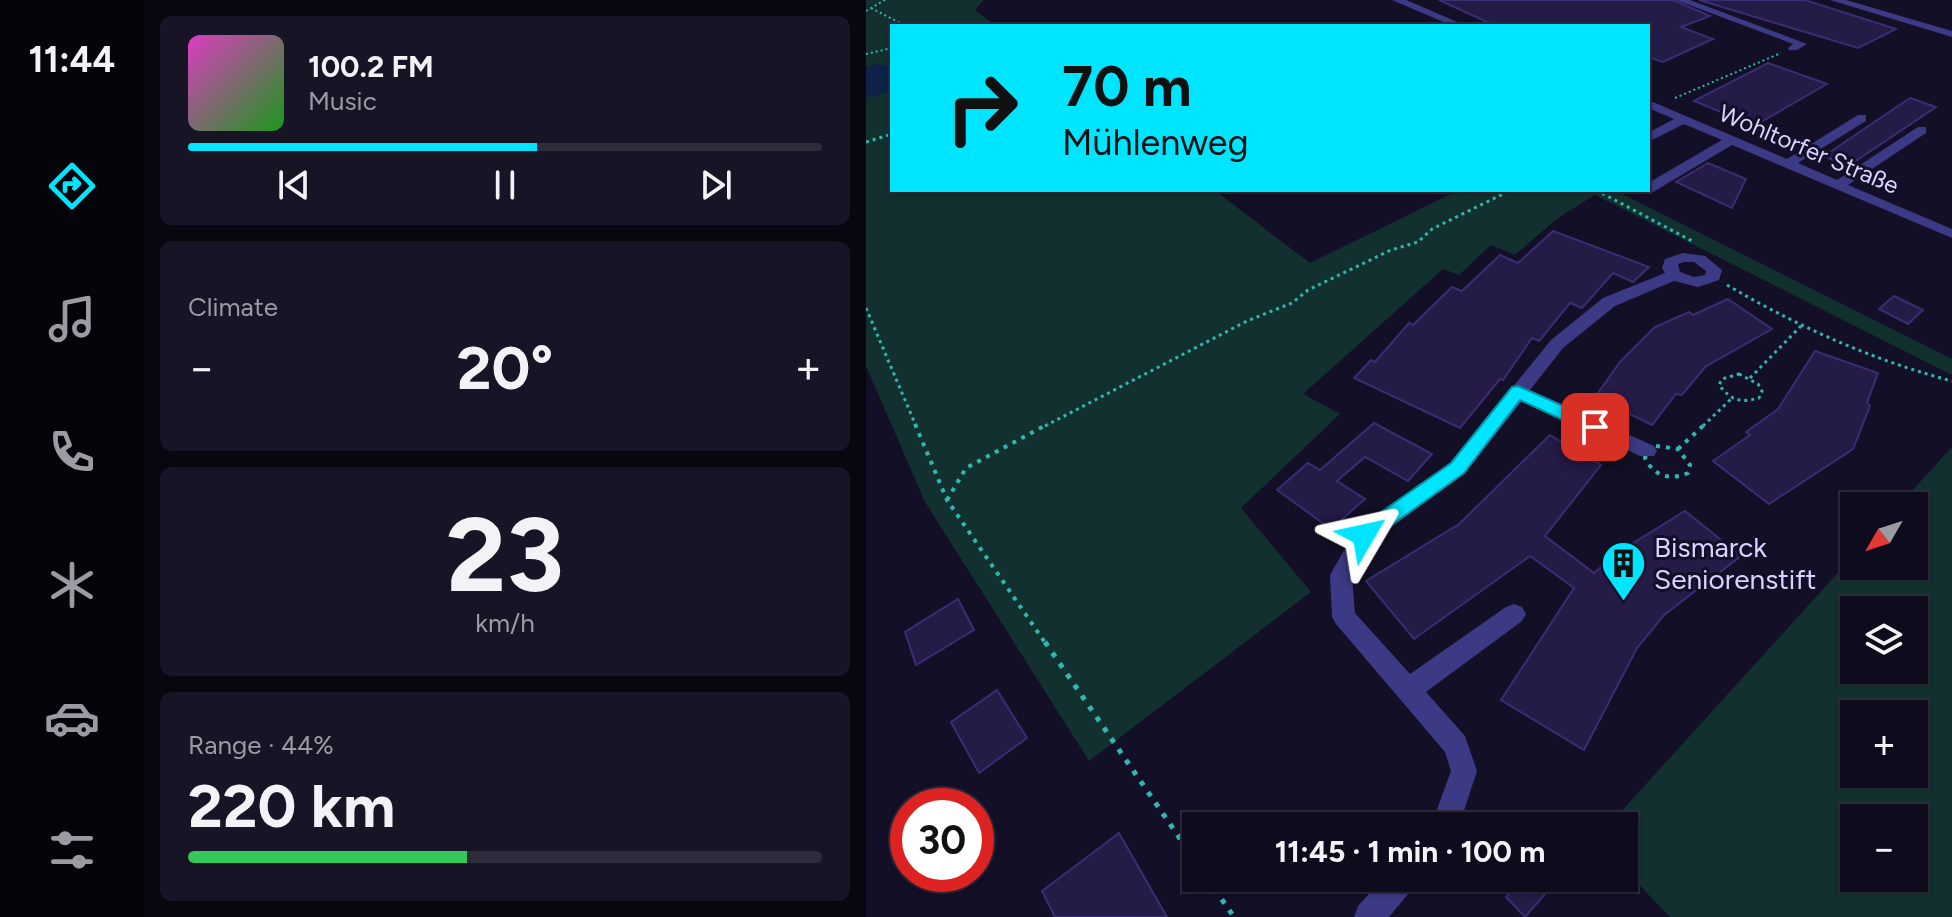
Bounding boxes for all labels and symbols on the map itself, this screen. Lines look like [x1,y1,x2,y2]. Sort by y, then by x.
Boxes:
street label: Wohltorfer Straße [1715,98,1903,200]
pin [1561,393,1629,461]
north arrow [1840,492,1928,580]
position arrow [1322,493,1406,577]
place label: Bismarck Seniorenstift [1654,530,1816,596]
building icon: Bismarck Seniorenstift [1599,539,1647,602]
speed limit sign: 30 [890,788,994,892]

